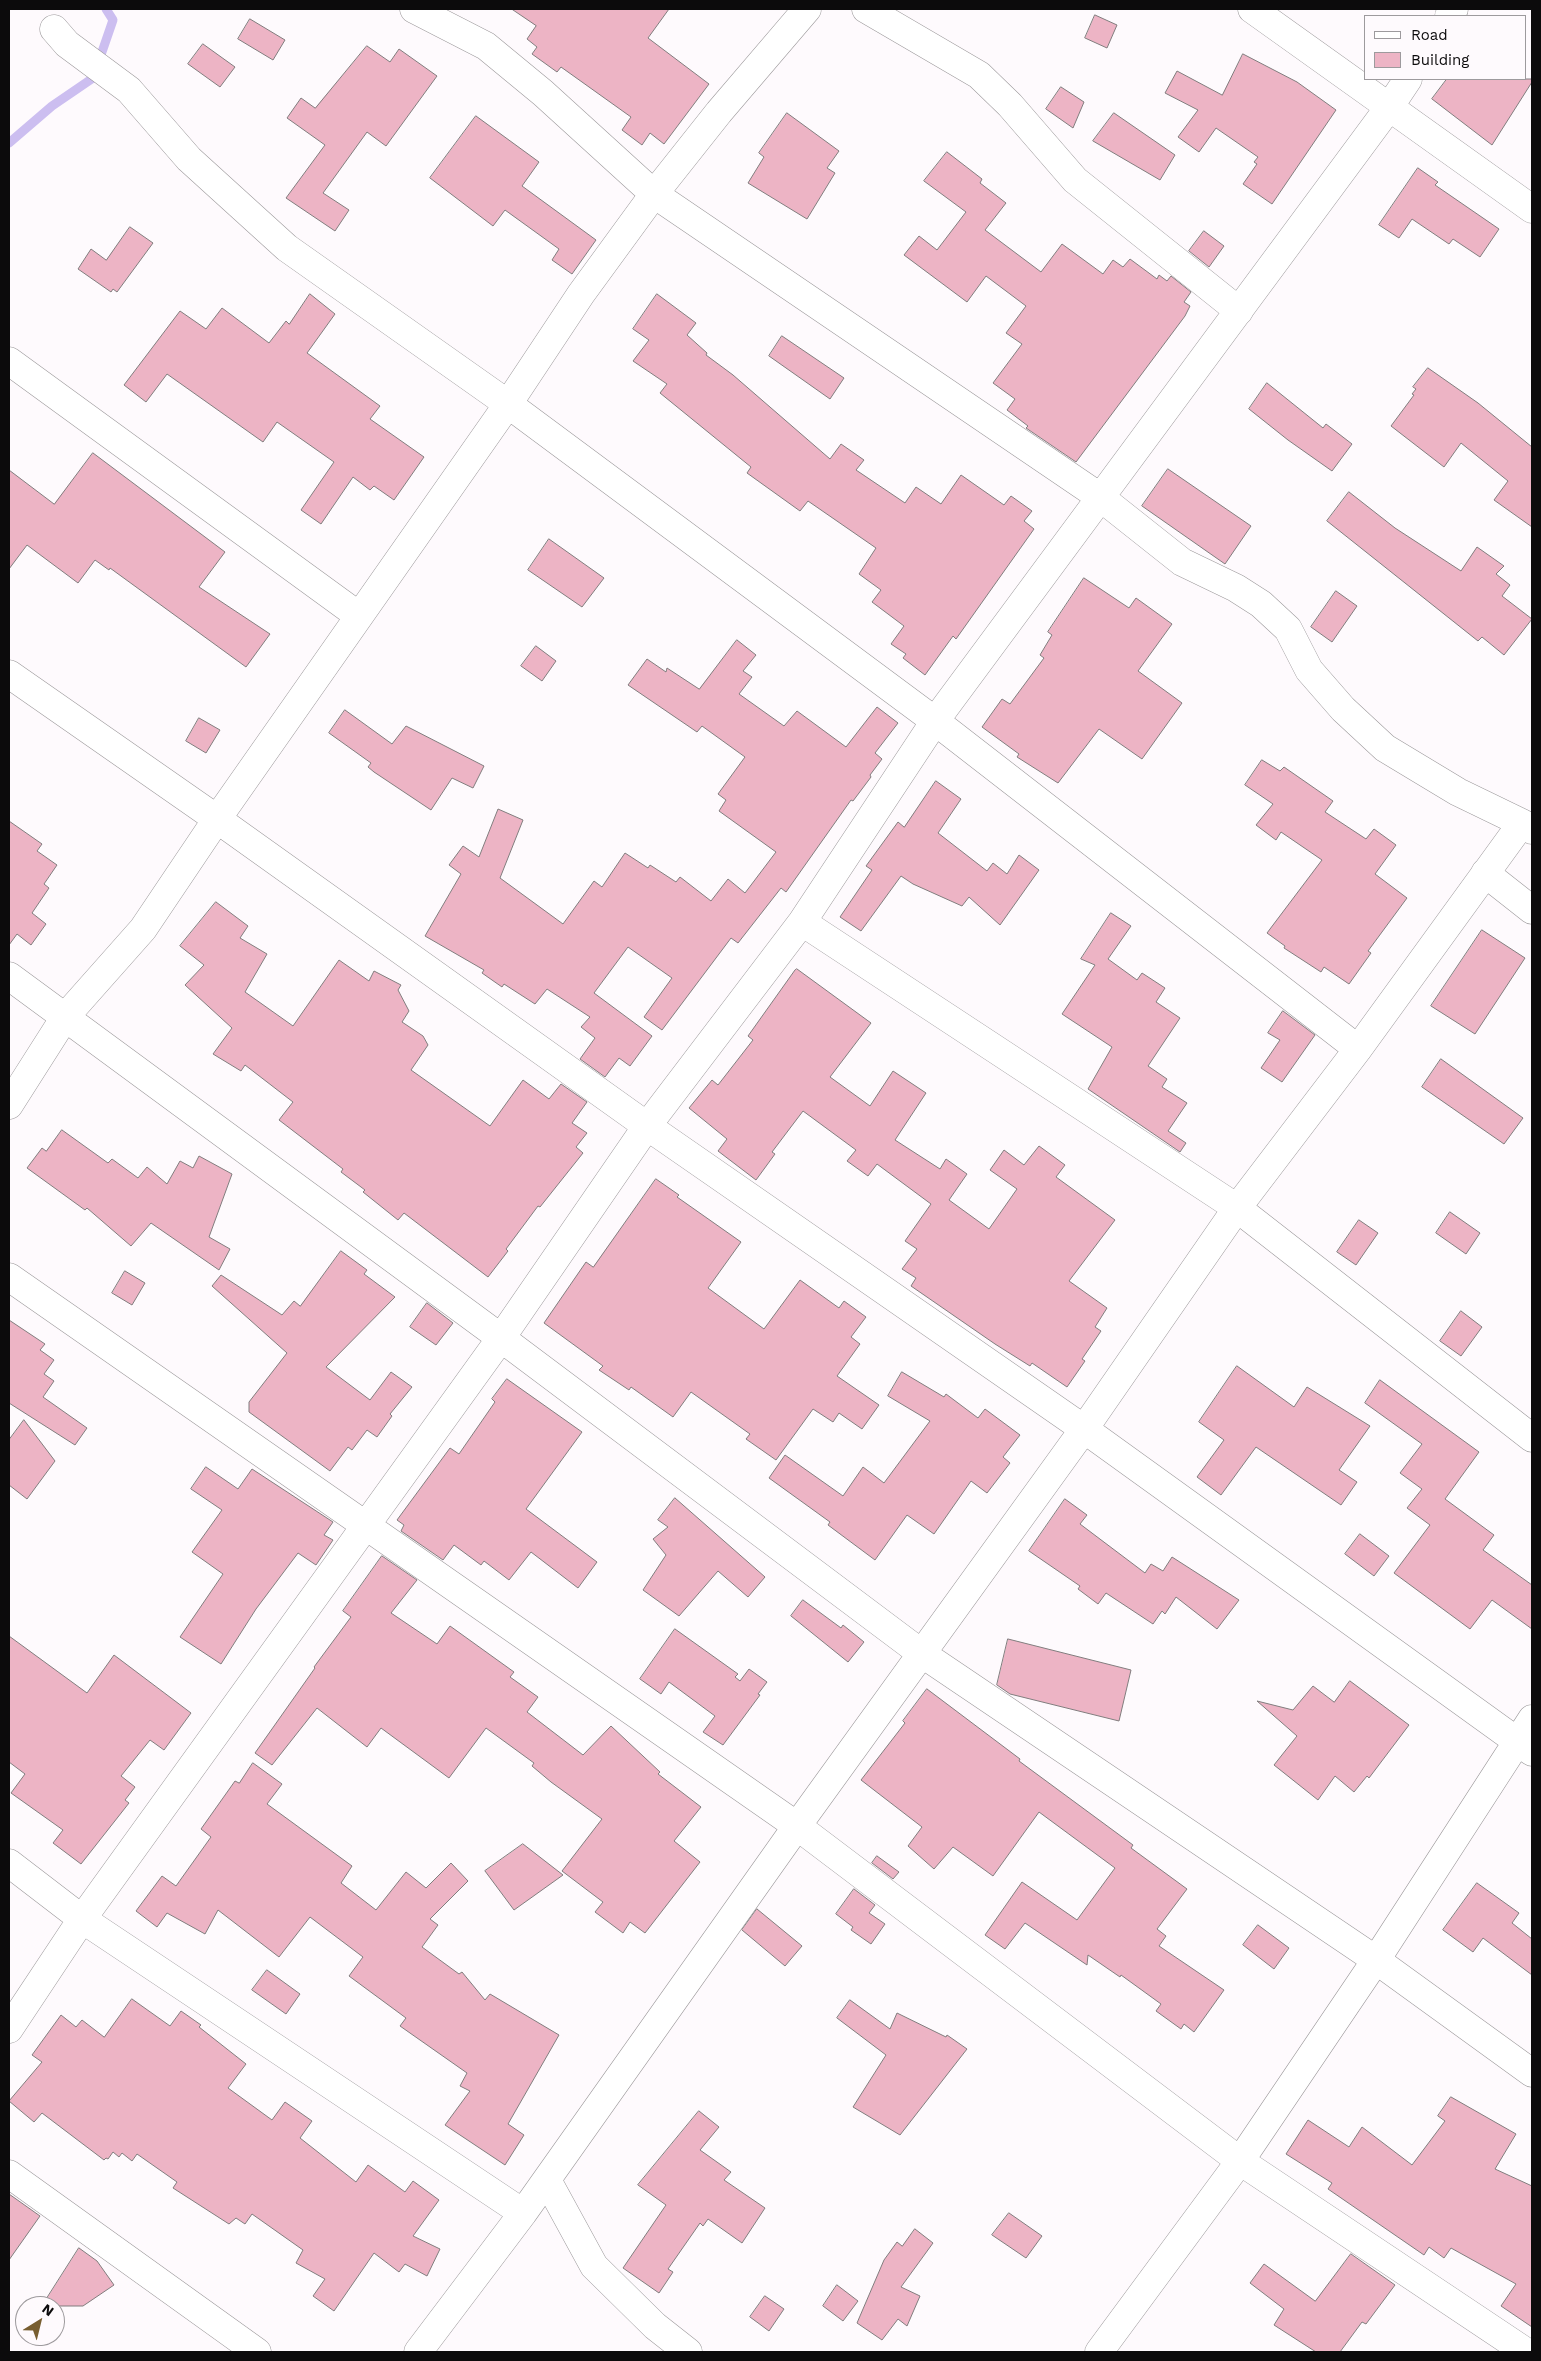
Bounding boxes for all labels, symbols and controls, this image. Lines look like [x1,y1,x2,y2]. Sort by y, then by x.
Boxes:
legend [1364,15,1526,80]
text: Road [1411,26,1448,44]
text: Building [1411,51,1469,69]
north arrow [15,2296,65,2346]
text: N [39,2300,57,2319]

